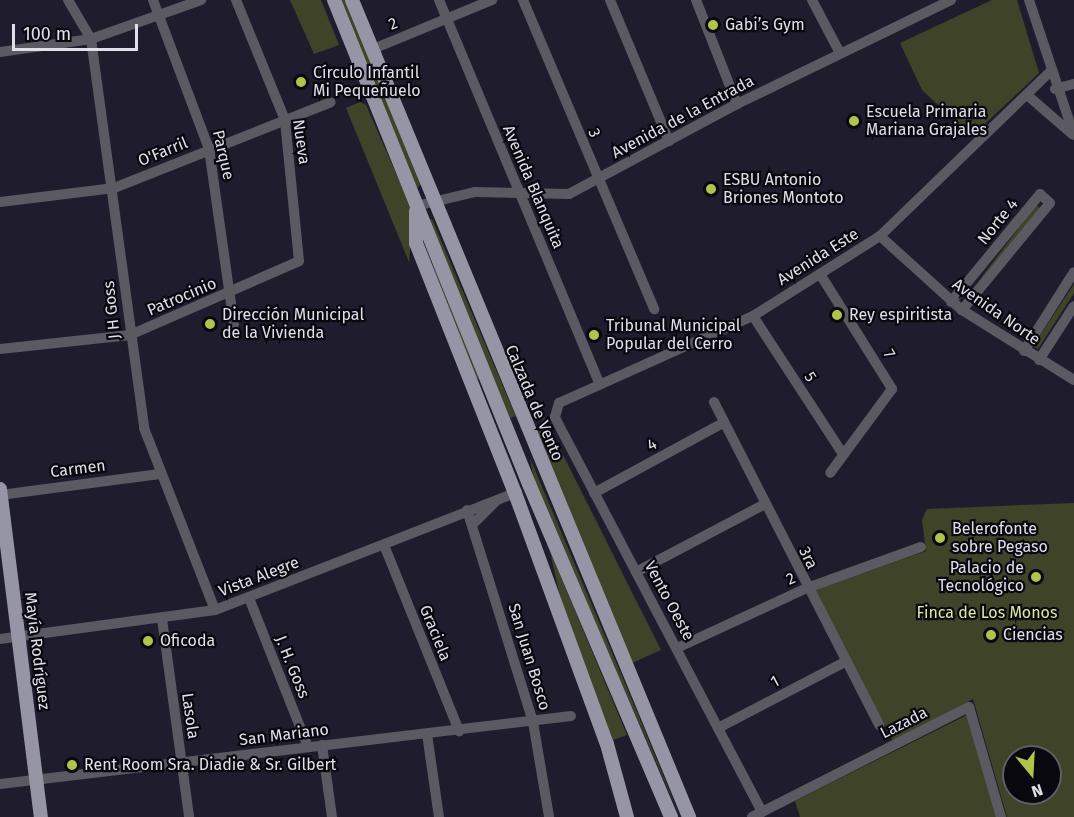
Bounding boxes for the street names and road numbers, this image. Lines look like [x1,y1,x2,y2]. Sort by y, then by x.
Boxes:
street label: 2 [386,14,400,34]
street label: Avenida de la Entrada [609,71,757,163]
street label: Nueva [288,118,314,166]
street label: Avenida Blanquita [498,122,568,252]
street label: 3 [584,126,604,140]
street label: Parque [208,128,238,182]
street label: O'Farril [135,133,191,171]
street label: Norte 4 [974,195,1022,249]
street label: Avenida Este [774,224,862,290]
street label: Patrocinio [144,274,220,320]
street label: Avenida Norte [948,275,1044,349]
street label: J H Goss [99,280,125,340]
street label: Calzada de Vento [501,342,567,464]
street label: 7 [879,346,899,362]
street label: 5 [800,368,820,386]
street label: 4 [644,435,660,455]
street label: Carmen [49,456,107,482]
street label: 3ra [794,544,822,572]
street label: Vista Alegre [216,553,302,601]
street label: Vento Oeste [640,558,698,644]
street label: 2 [783,569,799,589]
street label: Mayía Rodríguez [20,591,54,711]
street label: San Juan Bosco [504,601,554,713]
street label: Graciela [415,602,455,664]
street label: J. H. Goss [271,633,313,701]
street label: 1 [767,672,783,692]
street label: Lasola [177,692,203,740]
street label: Lazada [877,703,931,743]
street label: San Mariano [238,720,330,750]

